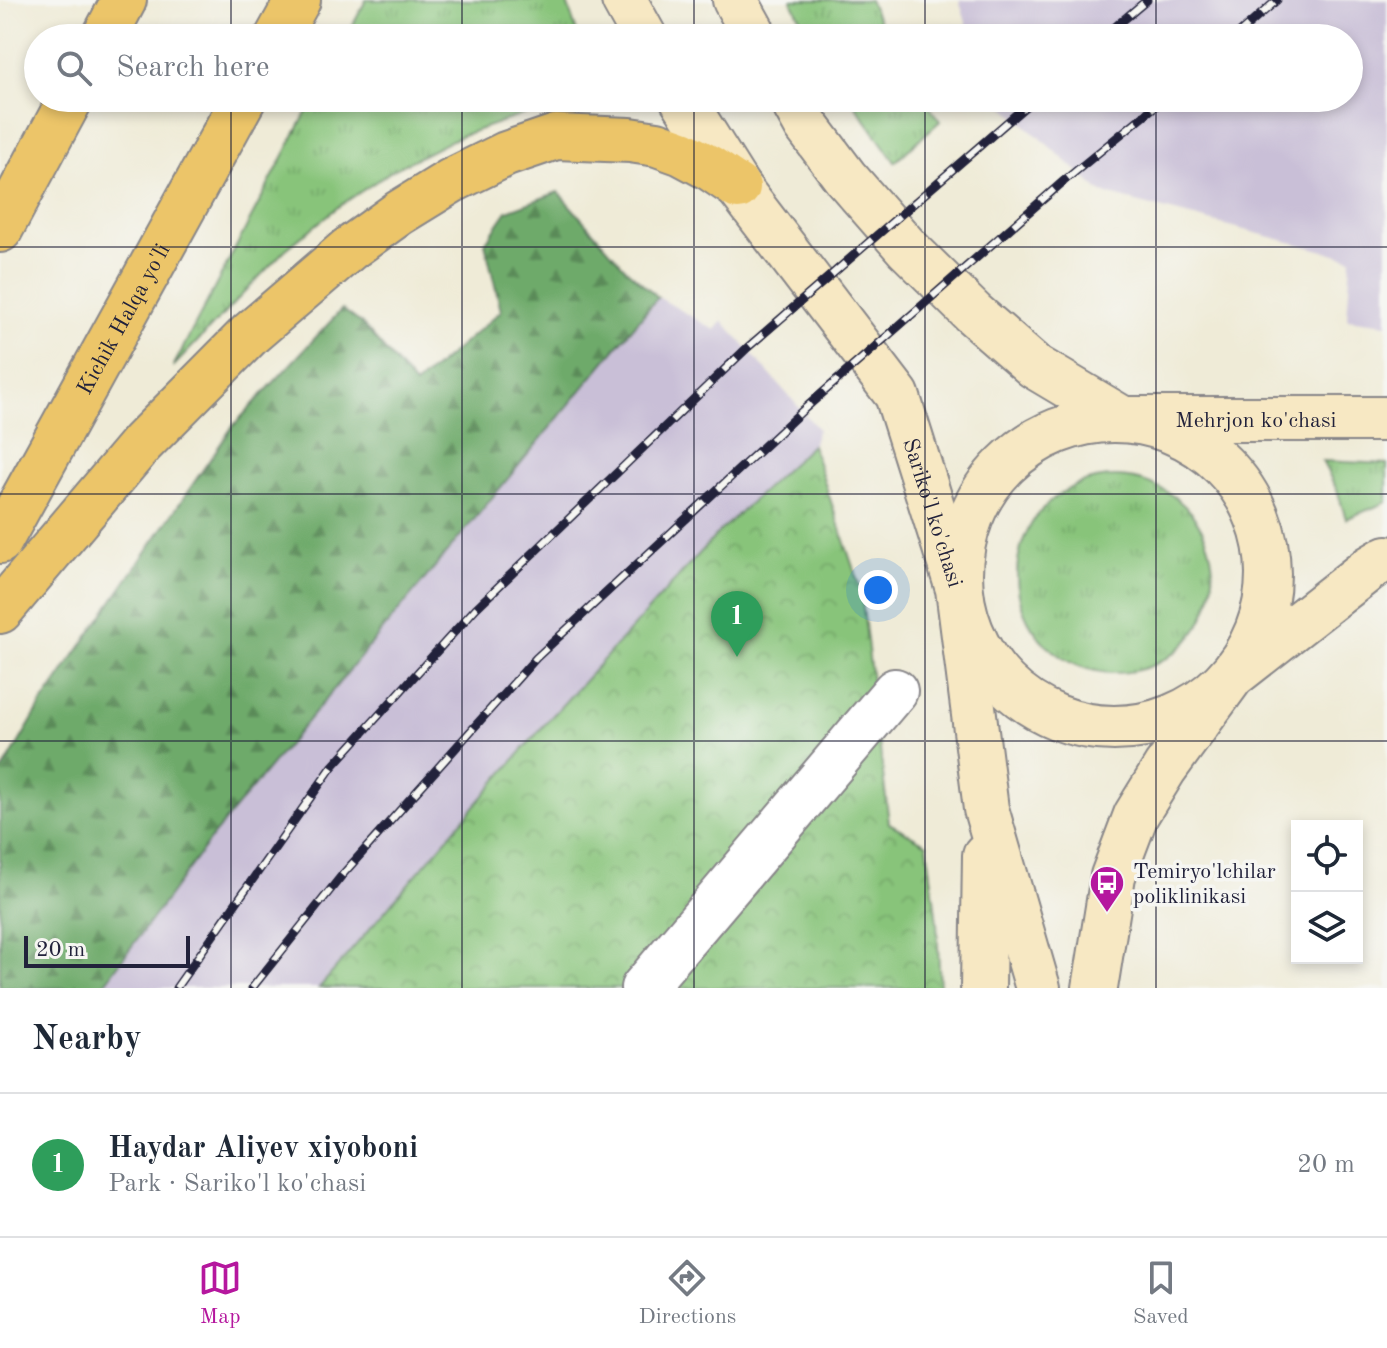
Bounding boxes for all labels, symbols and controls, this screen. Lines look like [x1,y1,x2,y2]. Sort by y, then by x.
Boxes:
search box [24,24,1363,112]
icon: search [52,46,96,90]
text: Search here [116,53,270,83]
street label: Kichik Halqa yo'li [74,240,175,399]
street label: Mehrjon ko'chasi [1175,410,1336,432]
street label: Sariko'l ko'chasi [898,436,966,590]
your location [858,570,898,610]
pin: 1 [711,591,763,657]
map controls [1291,820,1363,964]
button: locate [1291,820,1363,892]
place label: Temiryo'lchilar poliklinikasi [1133,861,1276,908]
bus stop icon: Temiryo'lchilar poliklinikasi [1088,864,1126,914]
button: layers [1291,892,1363,964]
scale bar [24,932,190,968]
text: 20 m [36,939,85,961]
text: Nearby [32,1023,142,1057]
text: Haydar Aliyev xiyoboni [108,1134,418,1164]
text: 1 [50,1152,66,1178]
text: 20 m [1297,1152,1355,1178]
text: Park · Sariko'l ko'chasi [108,1171,366,1197]
tab: Map [198,1256,242,1331]
tab: Directions [639,1256,736,1331]
tab: Saved [1133,1256,1189,1331]

